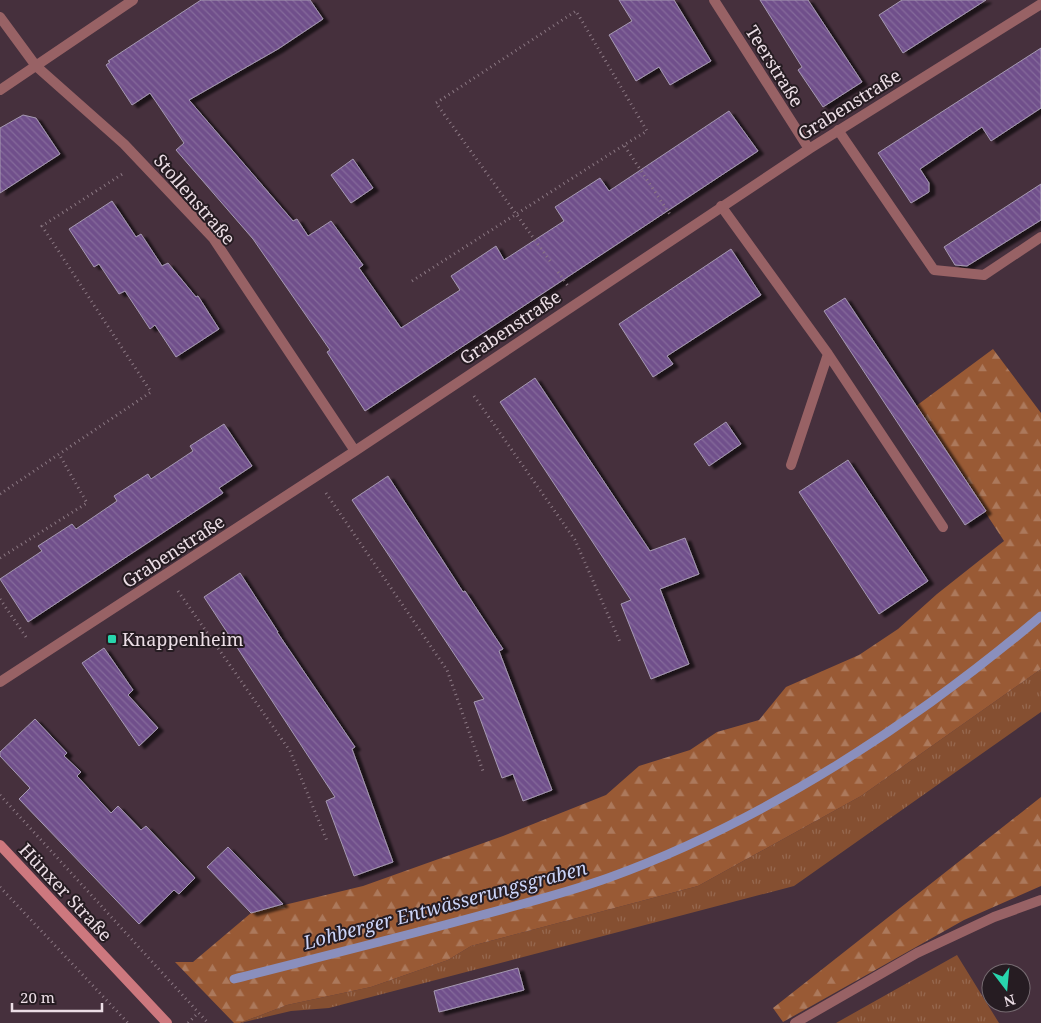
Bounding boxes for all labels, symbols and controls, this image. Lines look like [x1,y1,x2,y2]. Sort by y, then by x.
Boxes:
street label: Teerstraße [740,21,810,111]
street label: Grabenstraße [793,63,905,145]
street label: Stollenstraße [149,149,241,249]
street label: Grabenstraße [455,284,565,370]
street label: Grabenstraße [117,509,229,593]
place label: Knappenheim [122,627,244,651]
marker: Knappenheim [106,633,118,645]
street label: Hünxer Straße [14,838,118,946]
water label: Lohberger Entwässerungsgraben [299,854,590,956]
north arrow [981,963,1031,1013]
scale bar [12,980,102,1012]
text: 20 m [20,987,55,1007]
text: N [1002,990,1018,1012]

